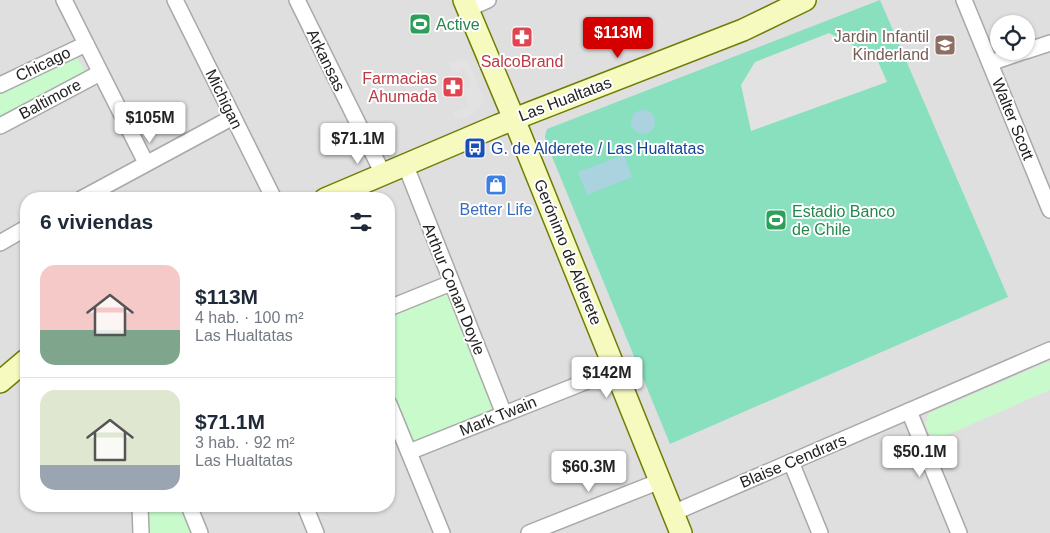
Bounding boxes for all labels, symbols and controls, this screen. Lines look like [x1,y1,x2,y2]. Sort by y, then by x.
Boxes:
sports icon: Active [408,12,432,36]
map controls [990,15,1035,60]
button: locate [990,15,1035,60]
place label: Active [436,16,480,33]
pin: $113M [583,17,653,59]
text: $113M [594,24,642,41]
pharmacy icon: SalcoBrand [510,25,534,49]
street label: Arkansas [304,26,348,94]
place label: Jardin Infantil Kinderland [834,28,929,63]
school or university icon: Jardin Infantil Kinderland [933,33,957,57]
street label: Chicago [13,43,73,85]
place label: SalcoBrand [481,53,563,70]
street label: Michigan [202,66,246,132]
place label: Farmacias Ahumada [362,70,437,105]
street label: Las Hualtatas [516,74,614,124]
pharmacy icon: Farmacias Ahumada [441,75,465,99]
street label: Baltimore [16,76,84,122]
street label: Walter Scott [989,76,1037,163]
pin: $105M [115,102,185,144]
text: $105M [126,109,174,126]
pin: $71.1M [317,122,399,165]
text: $71.1M [331,130,385,147]
bus stop icon: G. de Alderete / Las Hualtatas [463,136,487,160]
place label: G. de Alderete / Las Hualtatas [491,140,704,157]
shop icon: Better Life [484,173,508,197]
street label: Gerónimo de Alderete [531,177,605,327]
place label: Better Life [460,201,533,218]
place label: Estadio Banco de Chile [792,203,895,238]
icon: filters [347,208,375,236]
sports icon: Estadio Banco de Chile [764,208,788,232]
text: 6 viviendas [40,210,153,233]
street label: Arthur Conan Doyle [420,221,488,357]
icon: home [80,285,140,345]
text: $113M [195,285,258,308]
text: 4 hab. · 100 m² [195,309,304,326]
text: Las Hualtatas [195,327,293,344]
pin: $142M [572,356,642,399]
text: $142M [583,364,631,381]
street label: Mark Twain [457,393,539,439]
icon: home [80,410,140,470]
text: $71.1M [195,410,265,433]
street label: Blaise Cendrars [737,431,849,491]
text: 3 hab. · 92 m² [195,434,295,451]
pin: $50.1M [879,436,961,478]
text: $50.1M [893,443,947,460]
pin: $60.3M [548,450,630,493]
text: Las Hualtatas [195,452,293,469]
text: $60.3M [562,458,616,475]

